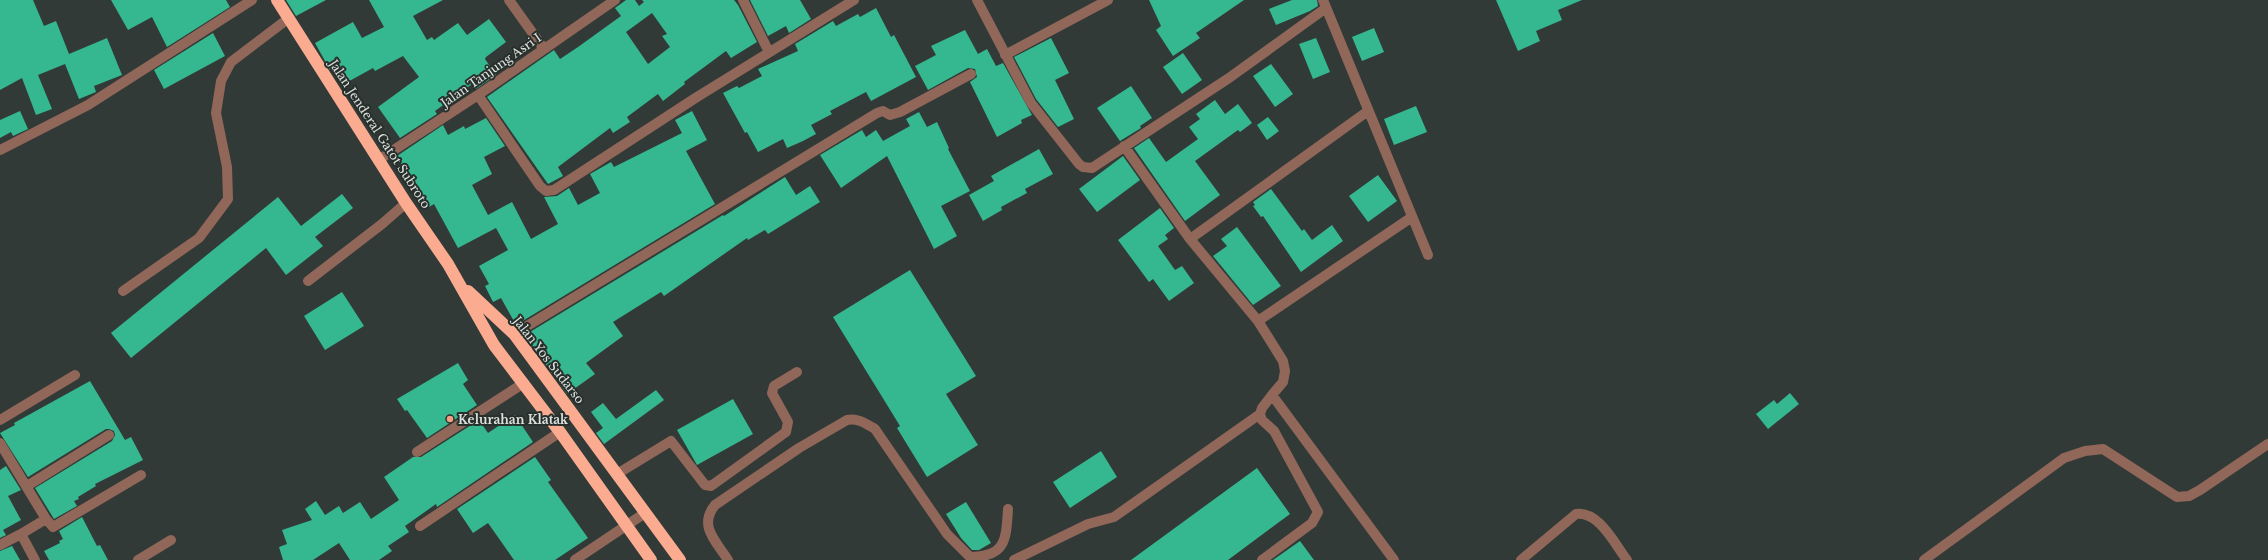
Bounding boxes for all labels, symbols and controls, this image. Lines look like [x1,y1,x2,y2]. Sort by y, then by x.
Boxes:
street label: Jalan Tanjung Asri I [436,30,544,111]
street label: Jalan Jenderal Gatot Subroto [325,55,434,211]
street label: Jalan Yos Sudarso [509,312,588,407]
place label: Kelurahan Klatak [458,412,569,427]
marker: Kelurahan Klatak [445,414,455,424]

